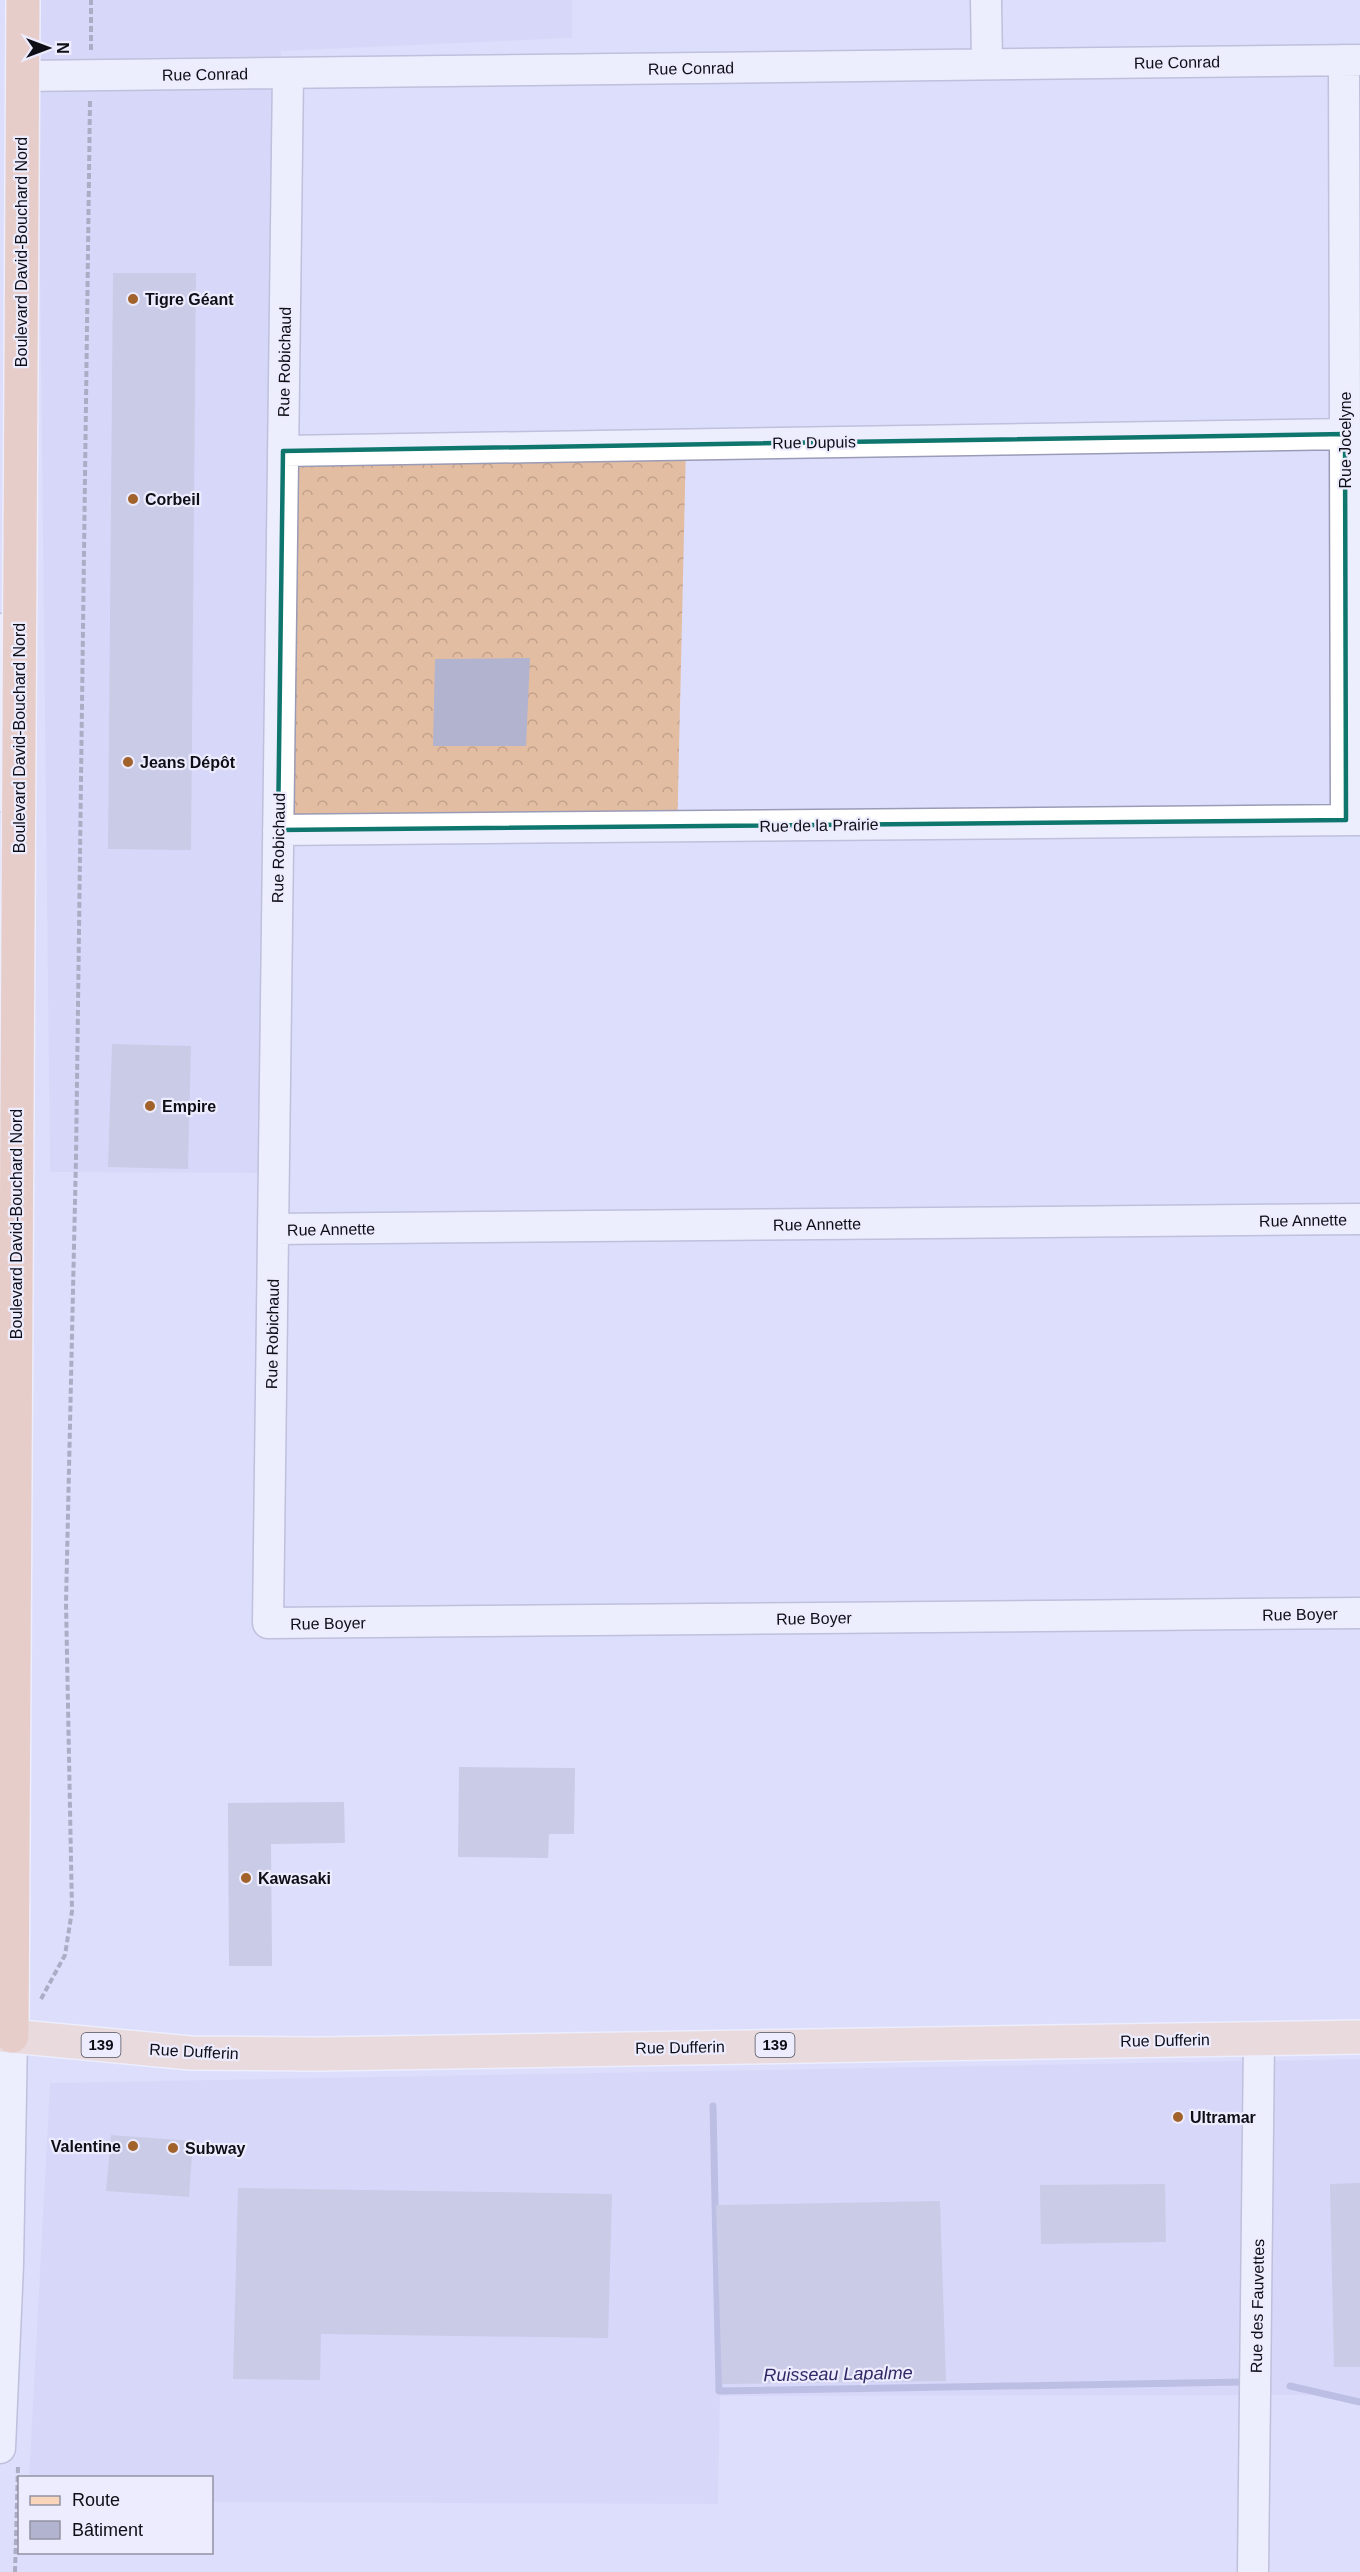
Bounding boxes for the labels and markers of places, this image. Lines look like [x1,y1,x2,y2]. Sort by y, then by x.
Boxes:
place label: Tigre Géant [145,291,234,308]
marker: Tigre Géant [126,292,140,306]
place label: Corbeil [145,491,200,508]
marker: Corbeil [126,492,140,506]
place label: Jeans Dépôt [140,754,236,771]
marker: Jeans Dépôt [121,755,135,769]
place label: Empire [162,1098,216,1115]
marker: Empire [143,1099,157,1113]
place label: Kawasaki [258,1870,331,1887]
marker: Kawasaki [239,1871,253,1885]
place label: Ultramar [1190,2109,1256,2126]
marker: Ultramar [1171,2110,1185,2124]
place label: Valentine [51,2138,121,2155]
marker: Valentine [126,2139,140,2153]
place label: Subway [185,2140,246,2157]
marker: Subway [166,2141,180,2155]

